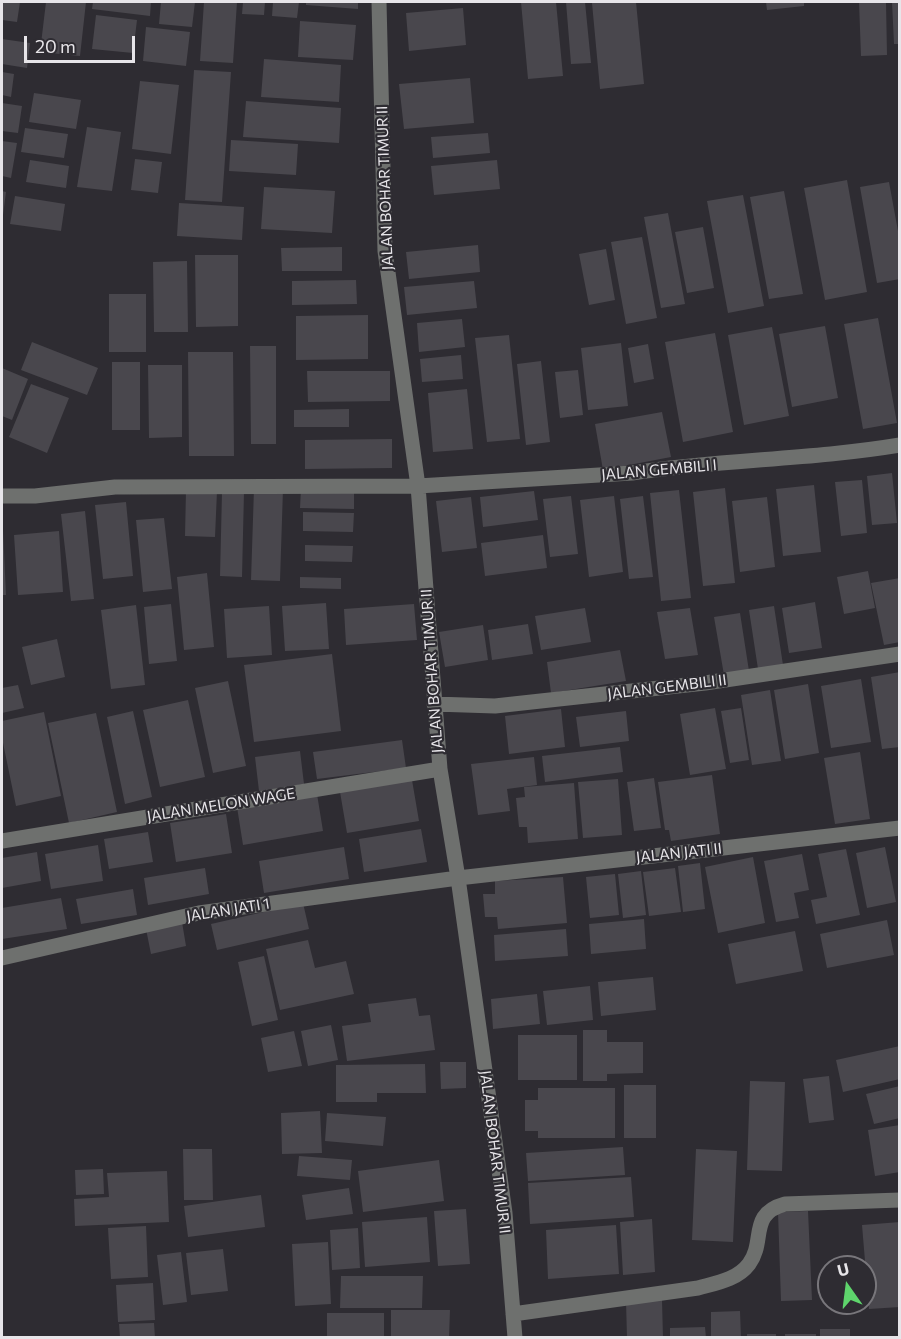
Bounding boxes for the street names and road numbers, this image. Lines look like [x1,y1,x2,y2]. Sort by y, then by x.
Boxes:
street label: JALAN BOHAR TIMUR II [373,105,397,271]
street label: JALAN GEMBILI I [601,456,717,484]
street label: JALAN BOHAR TIMUR II [417,588,447,754]
street label: JALAN GEMBILI II [606,671,728,703]
street label: JALAN MELON WAGE [146,784,296,826]
street label: JALAN JATI II [635,840,723,866]
street label: JALAN JATI 1 [185,895,271,925]
street label: JALAN BOHAR TIMUR II [476,1069,514,1235]

